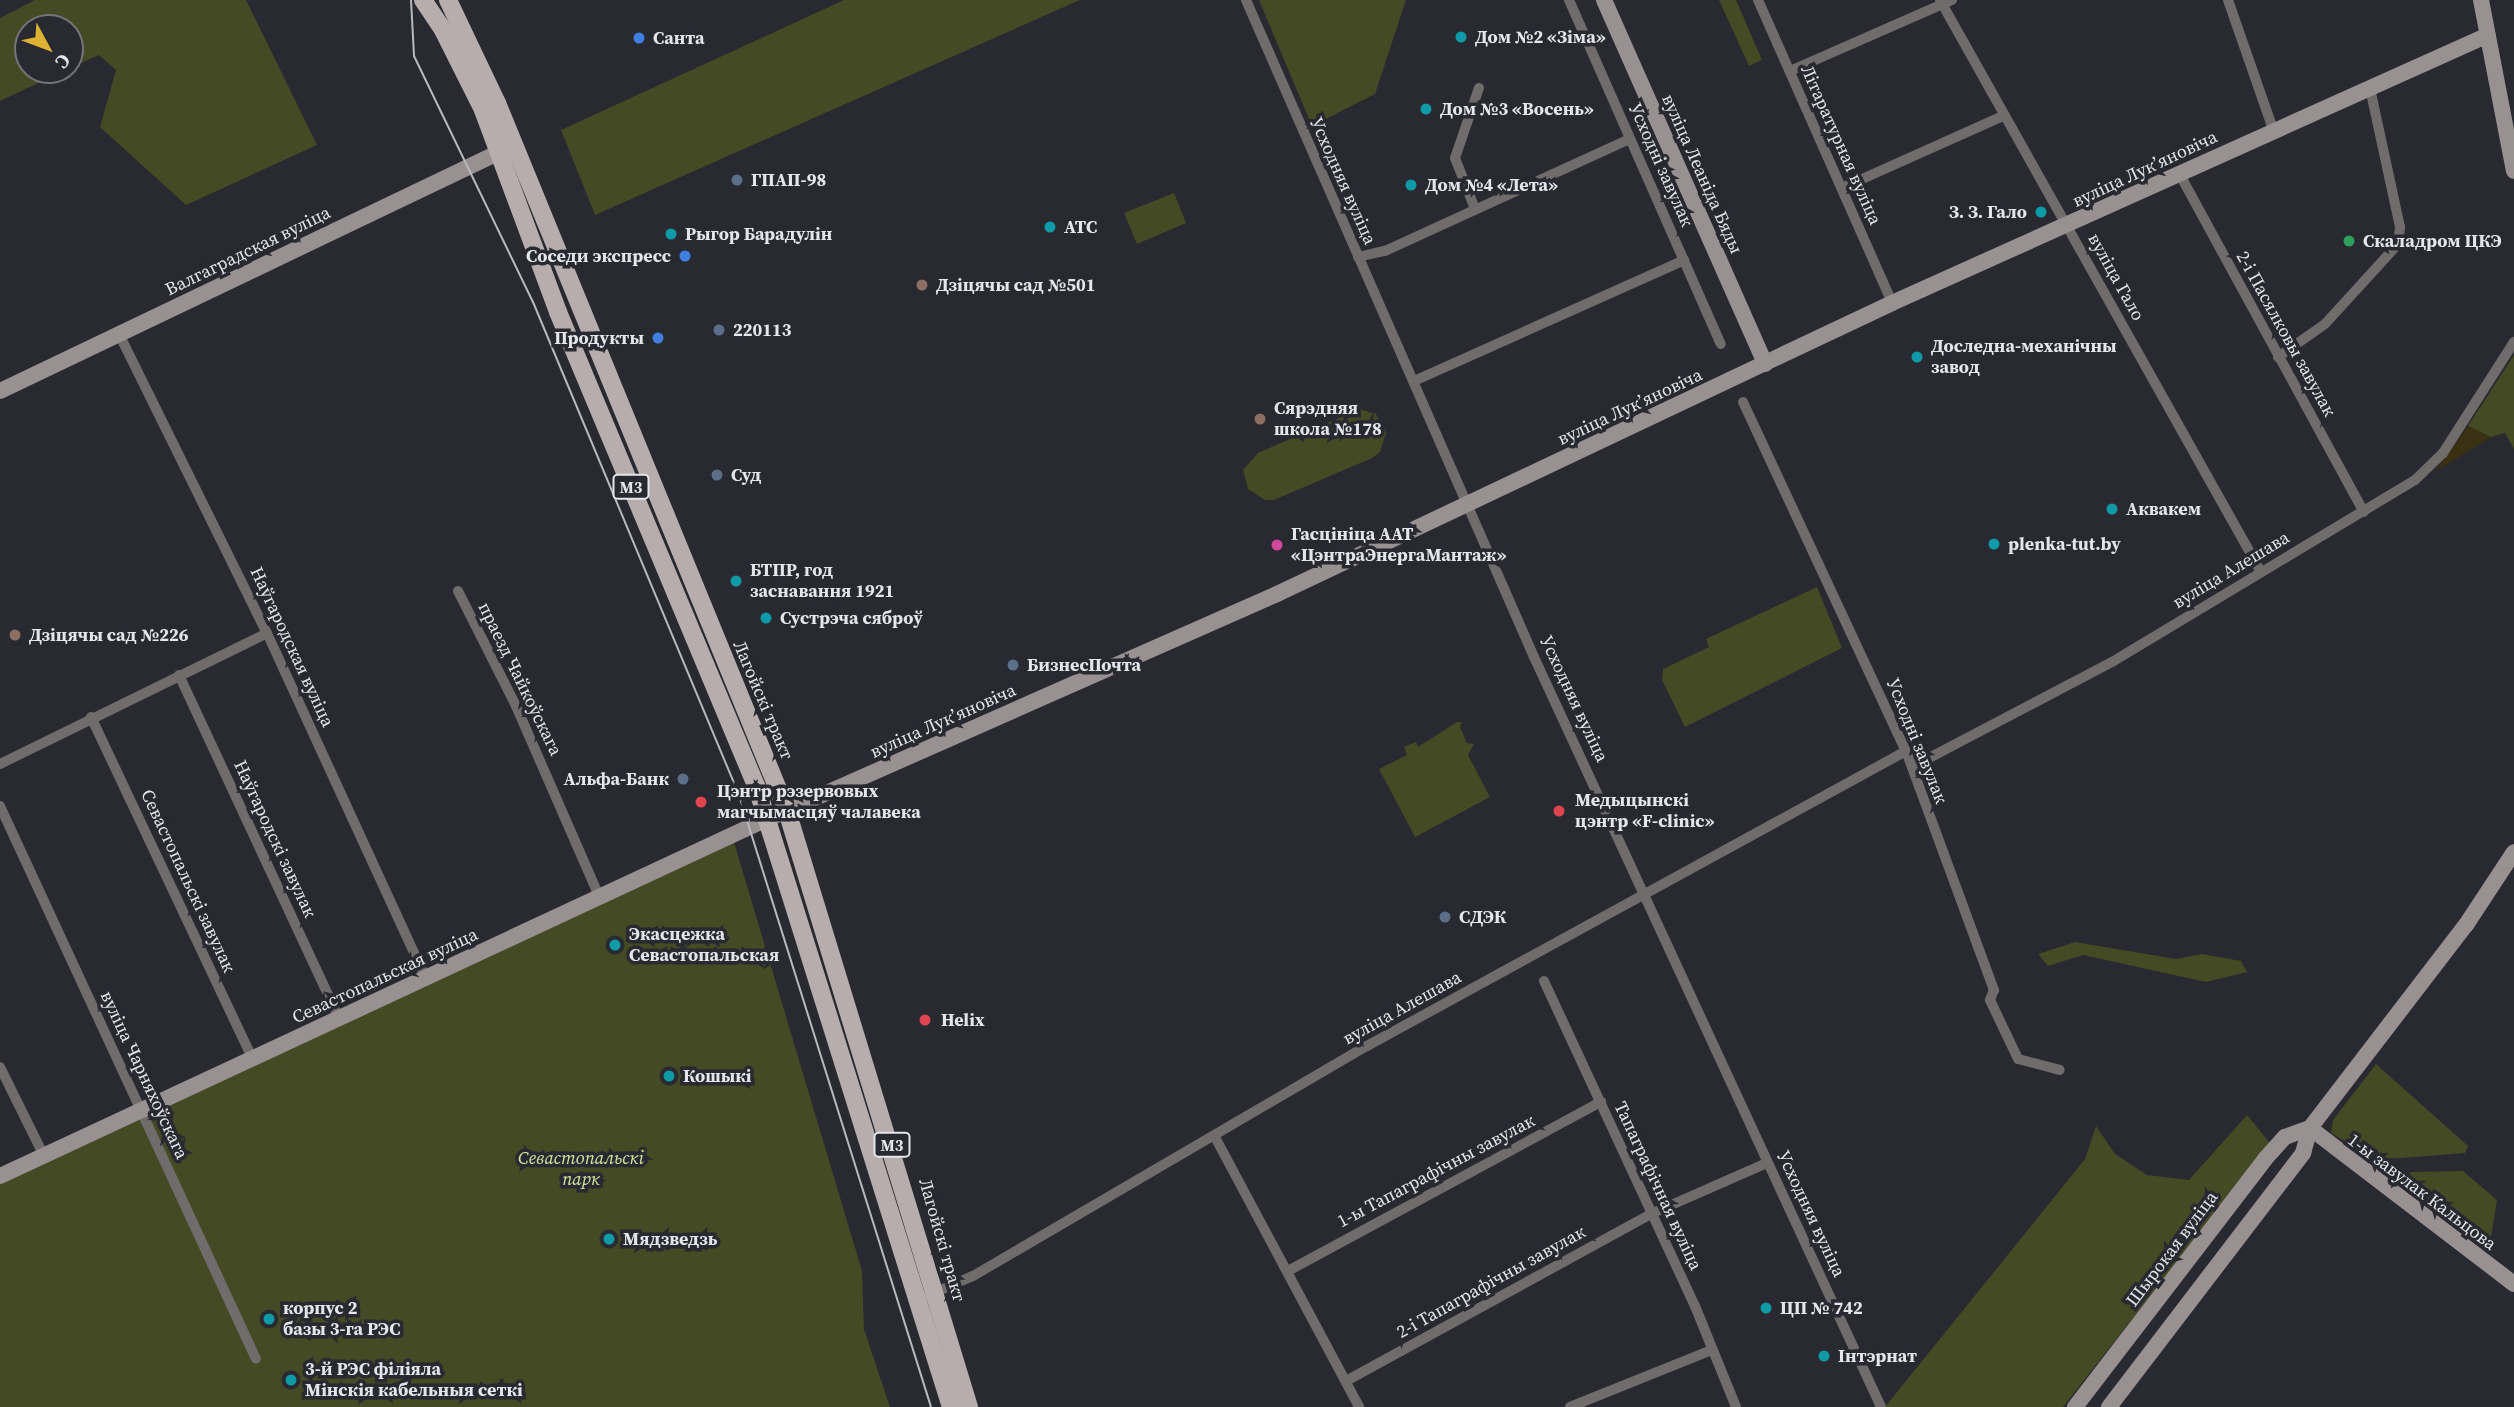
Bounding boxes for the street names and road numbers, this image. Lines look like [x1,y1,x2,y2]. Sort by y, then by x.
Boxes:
street label: Літаратурная вуліца [1796,62,1886,228]
street label: вуліца Леаніда Бяды [1657,91,1747,257]
street label: Усходні завулак [1624,100,1698,230]
street label: Усходняя вуліца [1305,114,1381,248]
street label: вуліца Лукʼяновіча [2069,126,2221,212]
street label: Валгаградская вуліца [162,202,334,300]
street label: вуліца Гало [2083,230,2149,324]
street label: 2-і Пасялковы завулак [2232,248,2340,420]
street label: вуліца Лукʼяновіча [1554,364,1706,450]
road number: М3 [612,474,650,500]
street label: вуліца Алешава [2169,527,2293,613]
street label: Наўгародская вуліца [245,563,339,731]
street label: праезд Чайкоўскага [473,599,567,759]
street label: Усходняя вуліца [1535,632,1613,766]
street label: Лагойскі тракт [728,637,798,763]
street label: Усходні завулак [1882,675,1952,807]
street label: вуліца Лукʼяновіча [867,679,1019,763]
street label: Наўгародскі завулак [229,757,321,921]
street label: Севастопальскі завулак [136,786,240,976]
street label: Севастопальская вуліца [289,923,481,1029]
street label: вуліца Алешава [1339,967,1465,1049]
street label: вуліца Чарняхоўскага [96,988,192,1162]
street label: Тапаграфічная вуліца [1609,1098,1707,1274]
street label: 1-ы Тапаграфічны завулак [1333,1110,1539,1232]
street label: 1-ы завулак Кальцова [2344,1129,2500,1255]
road number: М3 [873,1133,911,1158]
street label: Усходняя вуліца [1772,1147,1850,1281]
street label: Лагойскі тракт [914,1176,970,1304]
street label: Шырокая вуліца [2122,1187,2222,1311]
street label: 2-і Тапаграфічны завулак [1393,1221,1589,1343]

